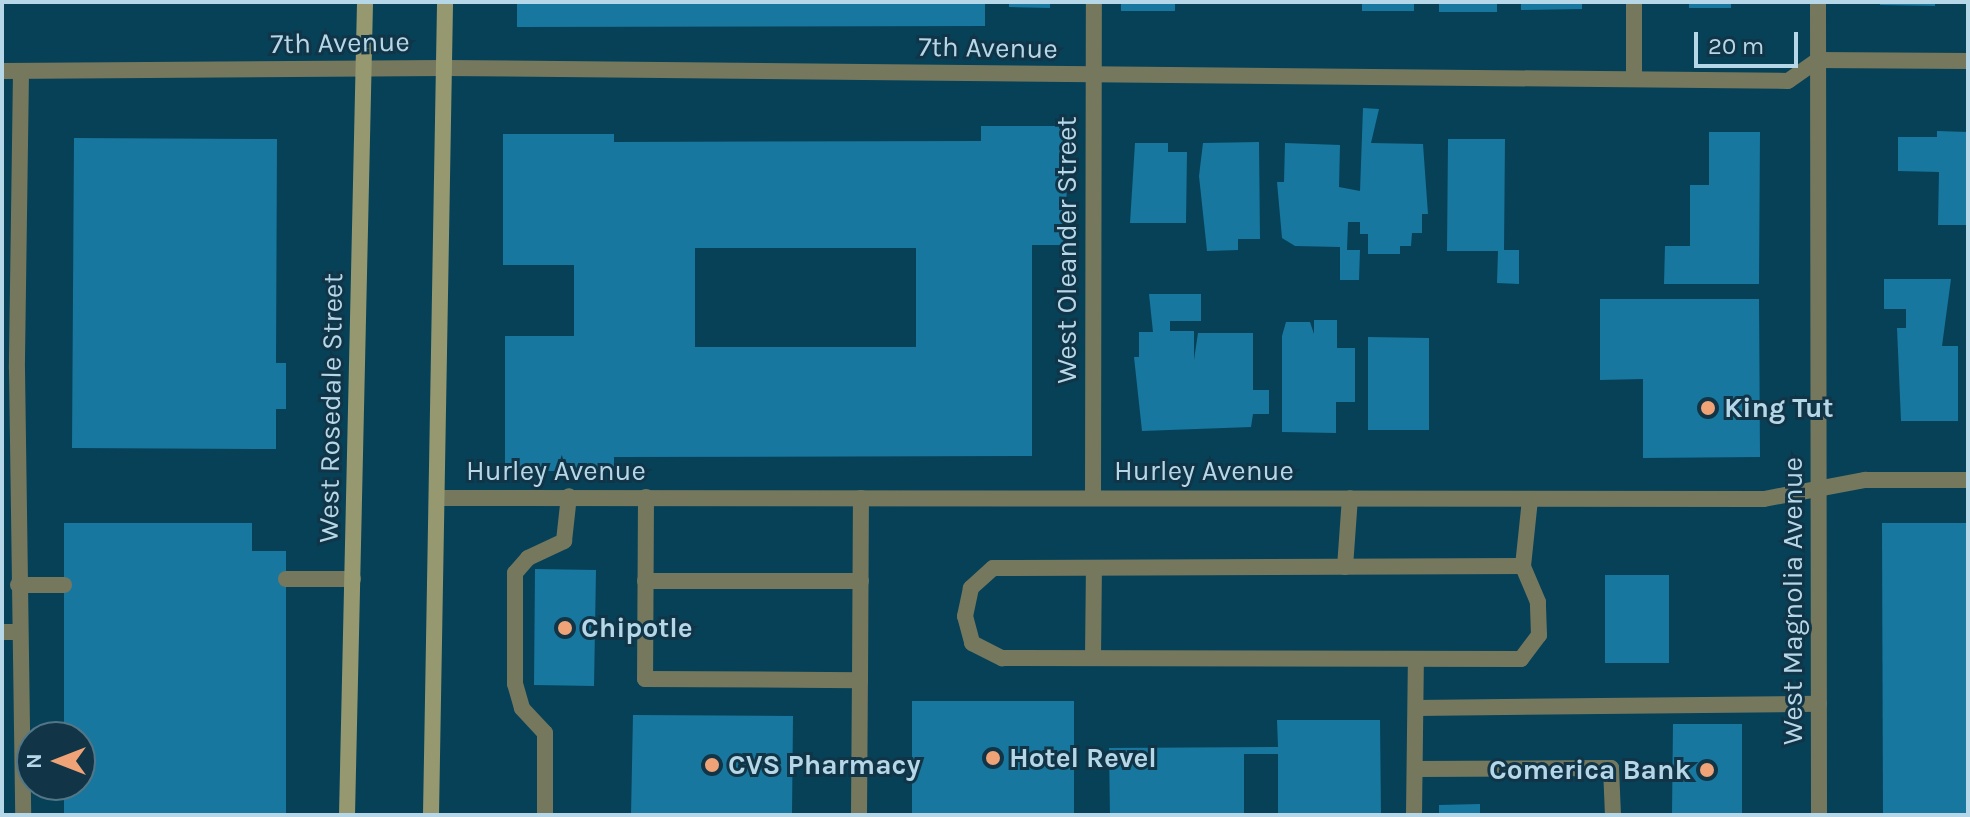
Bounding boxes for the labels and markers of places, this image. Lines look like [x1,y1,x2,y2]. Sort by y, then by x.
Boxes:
place label: King Tut [1724,391,1833,425]
marker: King Tut [1699,399,1717,417]
place label: Chipotle [581,611,693,645]
marker: Chipotle [556,619,574,637]
place label: Hotel Revel [1009,741,1157,775]
place label: CVS Pharmacy [728,748,920,782]
marker: Hotel Revel [984,749,1002,767]
place label: Comerica Bank [1489,753,1691,787]
marker: CVS Pharmacy [703,756,721,774]
marker: Comerica Bank [1698,761,1716,779]

